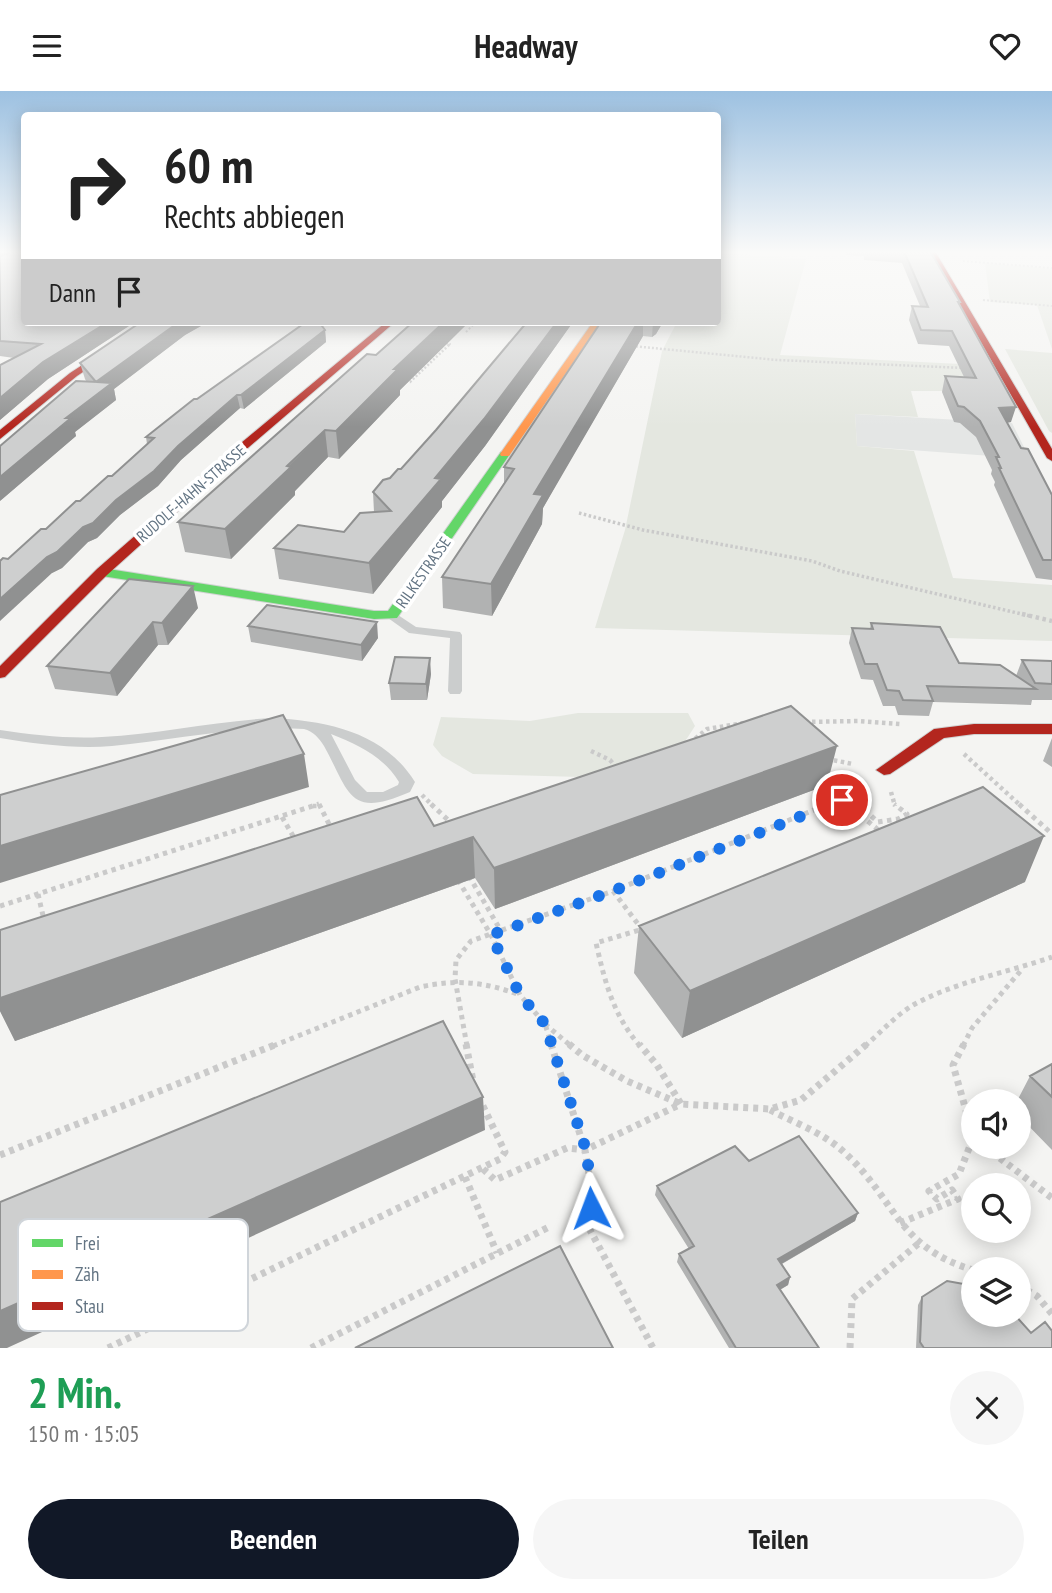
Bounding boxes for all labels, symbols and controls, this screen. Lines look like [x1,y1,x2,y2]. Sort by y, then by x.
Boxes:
text: Headway [474,25,578,67]
icon: menu [28,27,66,65]
icon: heart [986,27,1024,65]
text: 60 m [164,133,253,197]
icon: right [49,140,140,231]
text: Rechts abbiegen [164,195,345,237]
icon: arrive [110,273,148,311]
text: Dann [49,276,96,309]
street label: RUDOLF-HAHN-STRASSE [132,440,250,546]
street label: RILKESTRASSE [391,532,455,611]
pin [812,770,872,830]
icon: arrive [823,781,861,819]
map controls [961,1089,1031,1327]
button: sound [961,1089,1031,1159]
position arrow [554,1171,628,1245]
button: search [961,1173,1031,1243]
legend [18,1219,248,1331]
text: Frei [75,1231,100,1255]
button: layers [961,1257,1031,1327]
text: Zäh [75,1262,99,1286]
text: Stau [75,1294,104,1318]
text: 2 Min. [28,1365,122,1420]
button: close [950,1371,1024,1445]
text: 150 m · 15:05 [28,1419,140,1448]
button: Beenden [28,1499,519,1579]
button: Teilen [533,1499,1024,1579]

